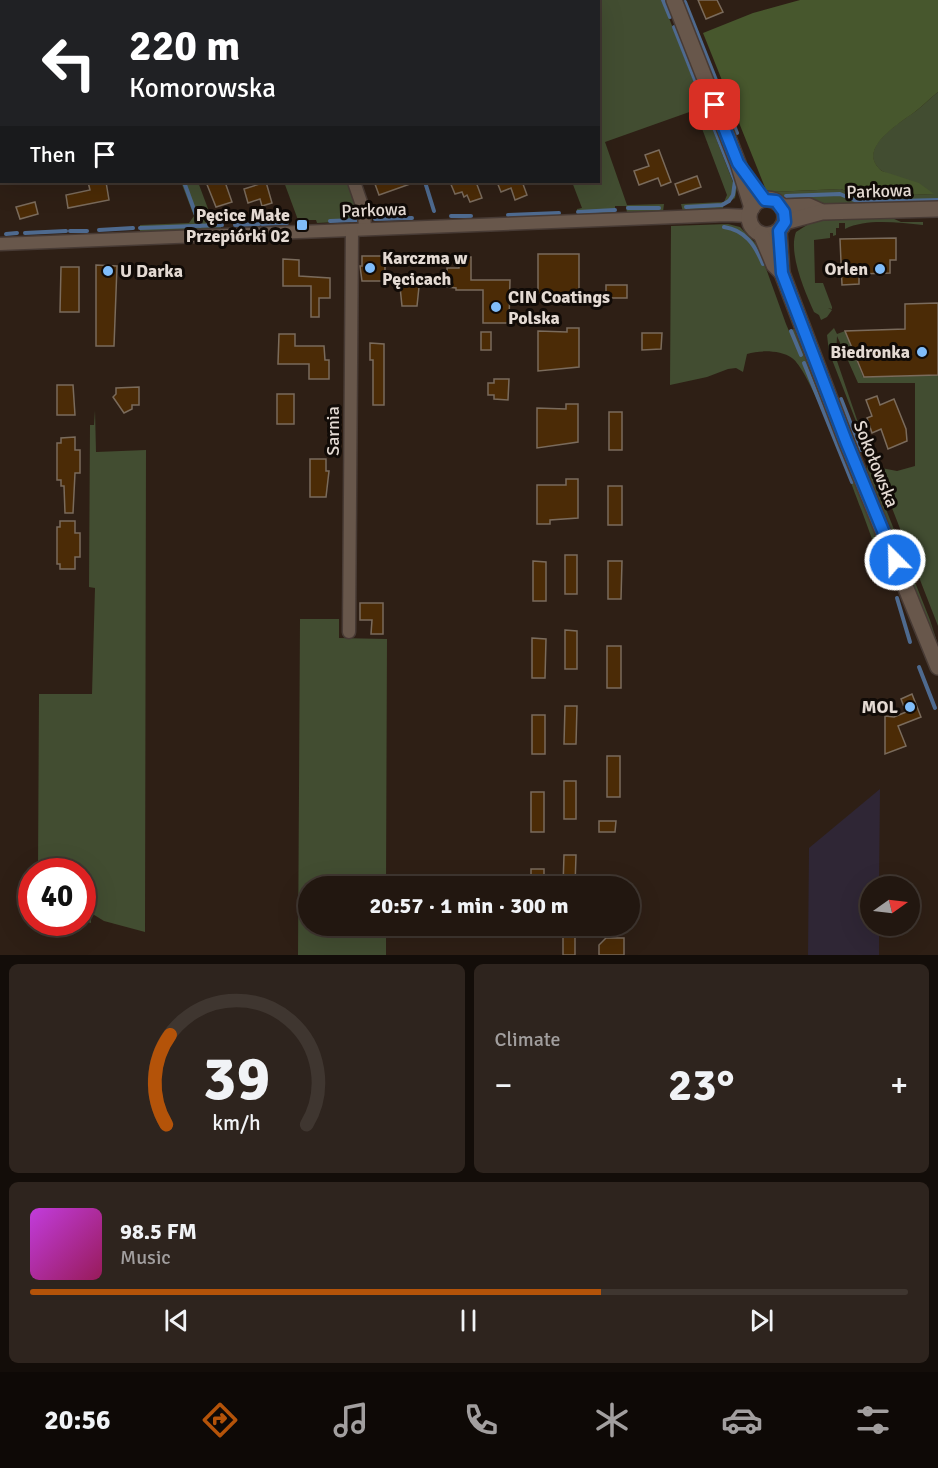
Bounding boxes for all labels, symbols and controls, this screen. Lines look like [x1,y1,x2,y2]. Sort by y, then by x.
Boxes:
text: 220 m [129,21,240,72]
icon: left [30,24,108,102]
text: Komorowska [129,72,276,105]
pin [689,79,740,130]
icon: arrive [698,88,731,121]
icon: arrive [88,138,121,171]
text: Then [30,141,76,168]
street label: Parkowa [846,179,912,203]
street label: Parkowa [341,198,407,222]
place label: Pęcice Małe Przepiórki 02 [186,204,290,247]
marker: Pęcice Małe Przepiórki 02 [295,218,309,232]
place label: Karczma w Pęcicach [382,247,468,290]
place label: Orlen [825,258,868,280]
place label: U Darka [120,260,183,282]
marker: Karczma w Pęcicach [363,261,377,275]
marker: Orlen [873,262,887,276]
marker: U Darka [101,264,115,278]
place label: CIN Coatings Polska [508,286,610,329]
marker: CIN Coatings Polska [489,300,503,314]
place label: Biedronka [830,341,910,363]
marker: Biedronka [915,345,929,359]
street label: Sarnia [322,406,344,456]
street label: Sokołowska [849,417,903,511]
position arrow [863,528,927,592]
place label: MOL [862,696,899,718]
marker: MOL [903,700,917,714]
speed limit sign: 40 [18,858,96,936]
north arrow [860,876,920,936]
map controls [860,876,920,936]
text: 20:57 · 1 min · 300 m [369,892,569,919]
text: Climate [495,1027,560,1052]
text: 39 [203,1040,270,1117]
text: 23° [668,1058,735,1113]
text: − [495,1065,512,1106]
text: + [890,1065,908,1106]
text: km/h [212,1111,261,1137]
text: 98.5 FM [120,1218,197,1245]
text: Music [120,1245,171,1270]
icon: previous [160,1304,193,1337]
icon: pause [452,1304,485,1337]
icon: next [745,1304,778,1337]
icon: directions [199,1399,241,1441]
icon: music [330,1399,372,1441]
icon: phone [460,1399,502,1441]
icon: climate [591,1399,633,1441]
icon: car [721,1399,763,1441]
icon: filters [852,1399,894,1441]
text: 20:56 [44,1404,111,1437]

